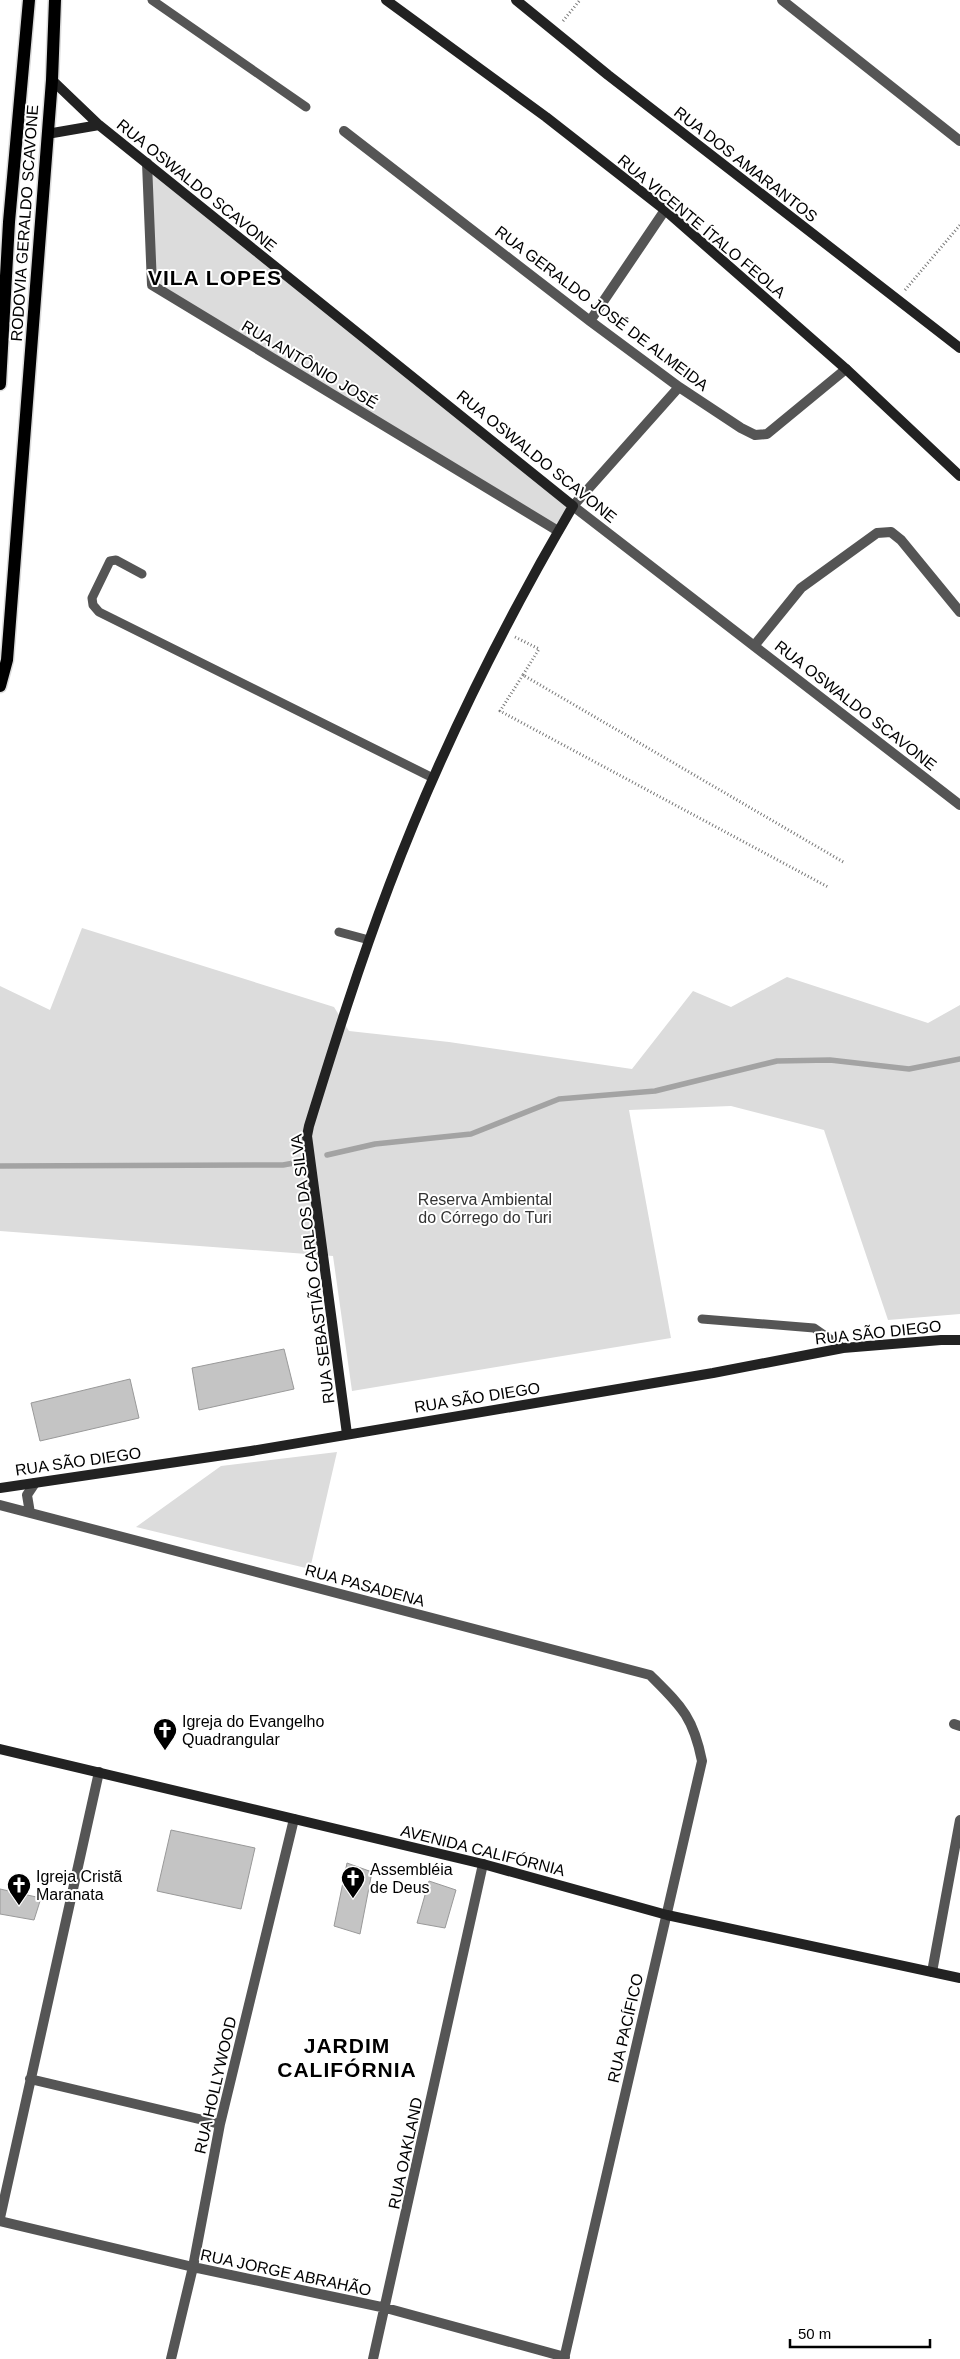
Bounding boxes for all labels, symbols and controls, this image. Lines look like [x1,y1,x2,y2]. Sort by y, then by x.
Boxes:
street label: RUA DOS AMARANTOS [671,103,821,225]
street label: RODOVIA GERALDO SCAVONE [8,104,41,342]
street label: RUA OSWALDO SCAVONE [114,116,280,255]
street label: RUA VICENTE ÍTALO FEOLA [615,151,790,302]
street label: RUA GERALDO JOSÉ DE ALMEIDA [492,222,712,394]
district label: VILA LOPES [148,266,282,289]
street label: RUA ANTÔNIO JOSÉ [239,316,381,412]
street label: RUA OSWALDO SCAVONE [454,387,620,526]
street label: RUA OSWALDO SCAVONE [772,637,940,774]
street label: RUA SEBASTIÃO CARLOS DA SILVA [285,1133,337,1405]
park label: Reserva Ambiental do Córrego do Turi [418,1191,552,1226]
street label: RUA SÃO DIEGO [814,1315,942,1348]
street label: RUA SÃO DIEGO [413,1377,541,1416]
street label: RUA SÃO DIEGO [14,1442,142,1479]
street label: RUA PASADENA [303,1561,427,1610]
place label: Igreja do Evangelho Quadrangular [182,1713,324,1748]
church icon: Igreja do Evangelho Quadrangular [152,1717,178,1751]
street label: AVENIDA CALIFÓRNIA [399,1821,567,1879]
place label: Assembléia de Deus [370,1861,453,1896]
church icon: Assembléia de Deus [340,1865,366,1899]
place label: Igreja Cristã Maranata [36,1868,122,1903]
church icon: Igreja Cristã Maranata [6,1872,32,1906]
street label: RUA PACÍFICO [604,1972,646,2084]
street label: RUA HOLLYWOOD [191,2015,240,2155]
district label: JARDIM CALIFÓRNIA [277,2034,417,2081]
street label: RUA OAKLAND [385,2096,426,2211]
street label: RUA JORGE ABRAHÃO [199,2244,373,2299]
scale bar [790,2316,930,2348]
text: 50 m [798,2325,831,2342]

